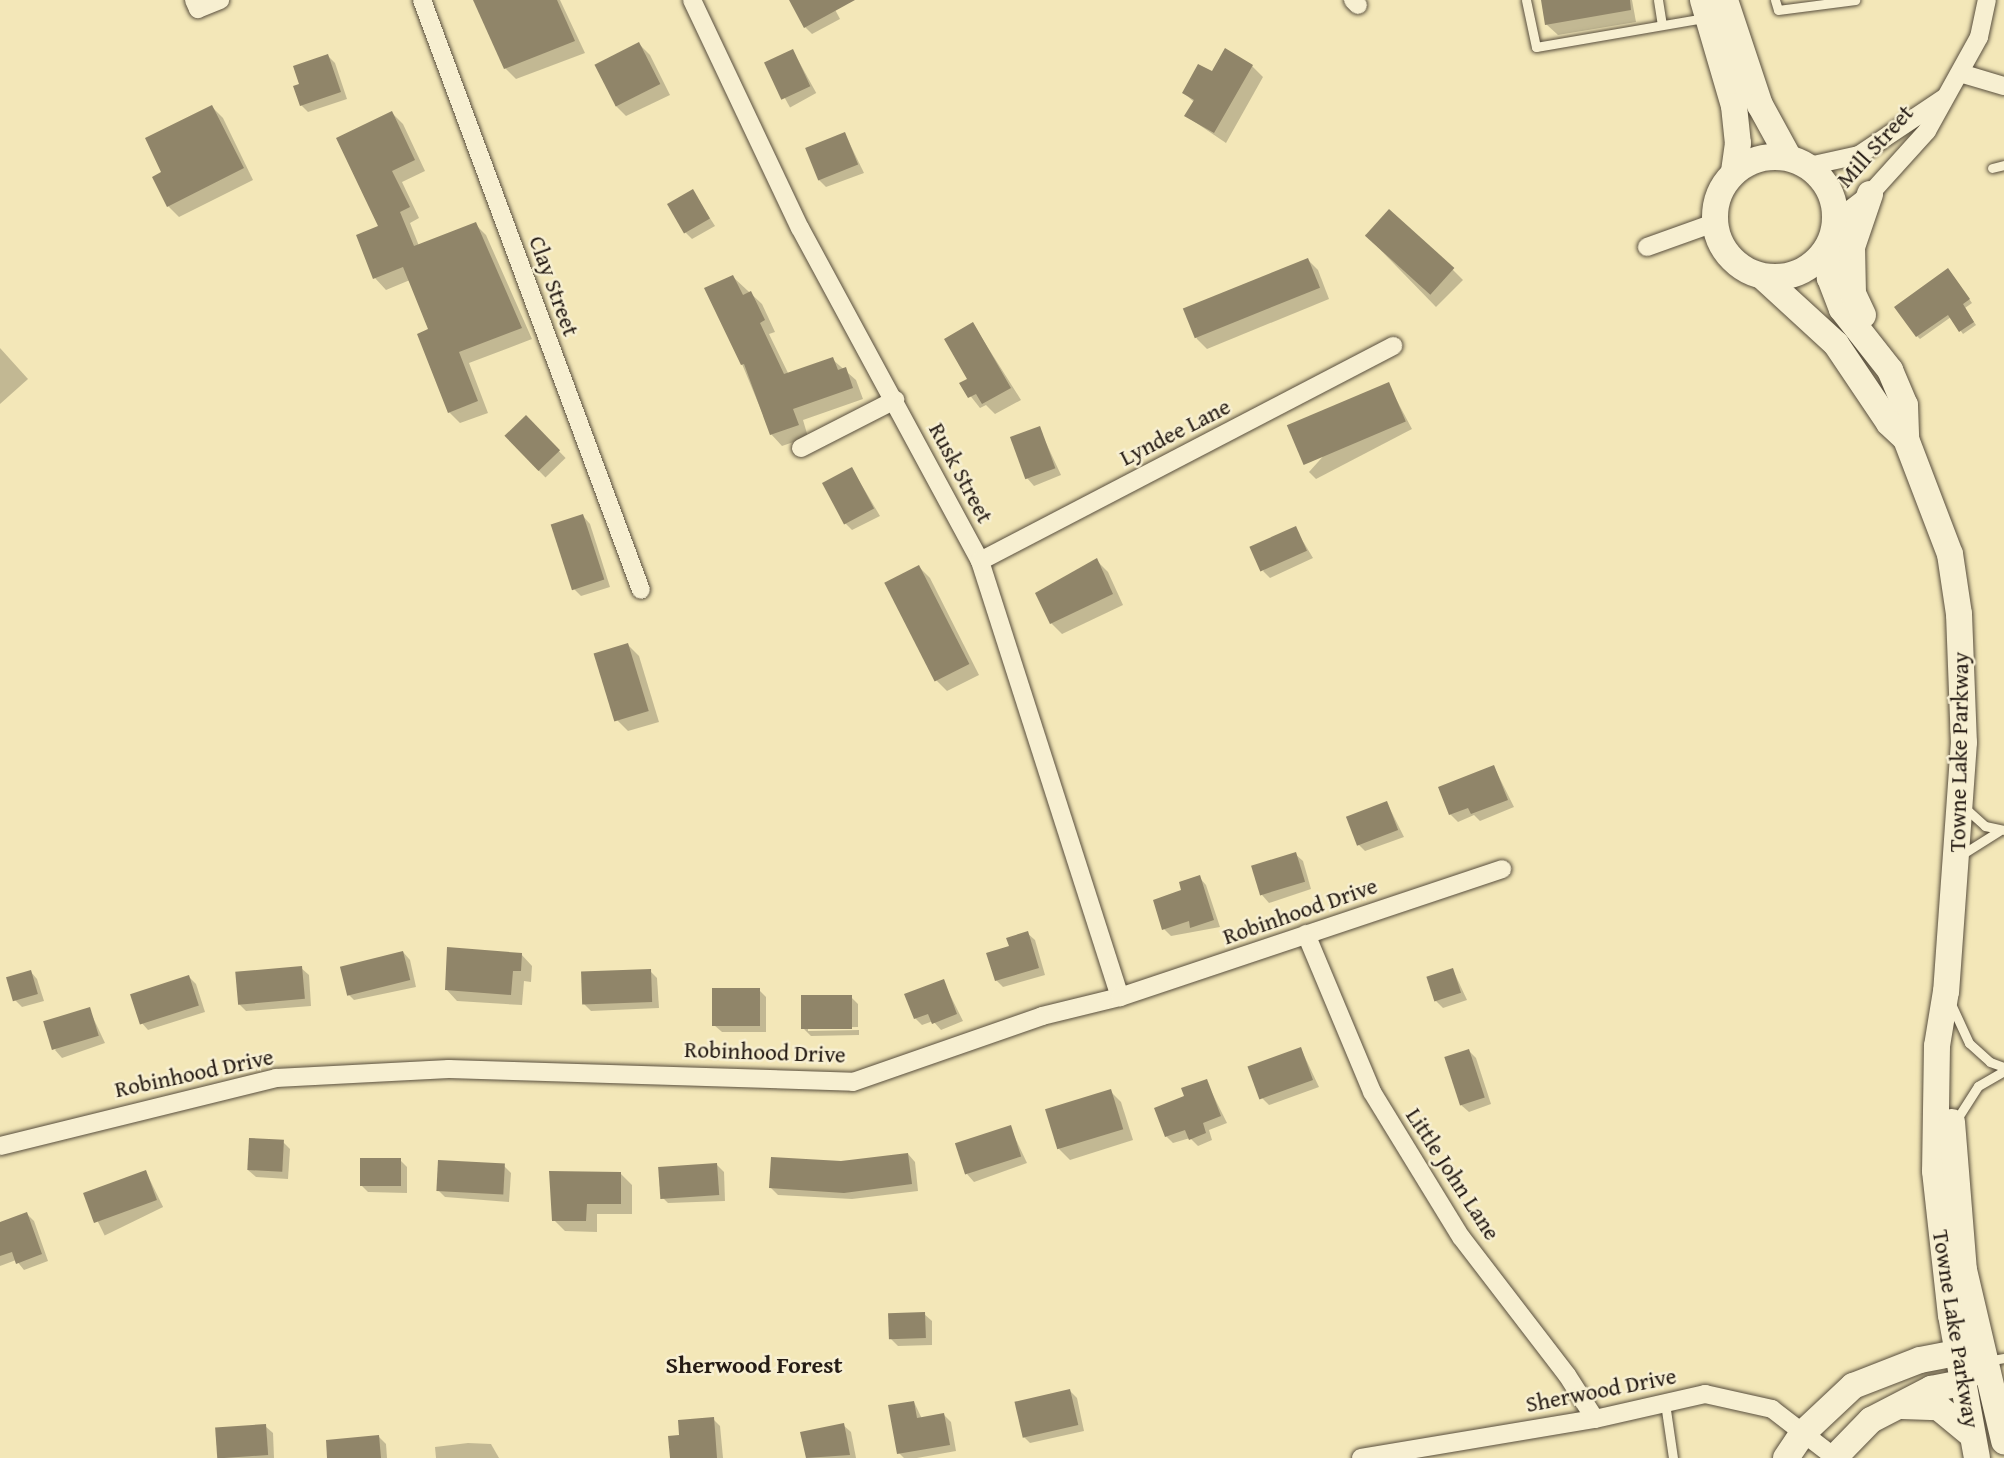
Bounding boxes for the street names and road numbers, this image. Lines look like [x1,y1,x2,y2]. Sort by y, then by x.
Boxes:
street label: Mill Street [1831,99,1919,193]
street label: Clay Street [523,232,585,340]
street label: Lyndee Lane [1115,392,1235,472]
street label: Rusk Street [923,418,999,528]
street label: Towne Lake Parkway [1943,652,1975,852]
street label: Robinhood Drive [1219,872,1381,950]
street label: Robinhood Drive [684,1035,846,1069]
street label: Robinhood Drive [112,1043,276,1103]
street label: Little John Lane [1400,1103,1506,1245]
street label: Towne Lake Parkway [1927,1228,1985,1430]
street label: Sherwood Drive [1523,1362,1679,1418]

